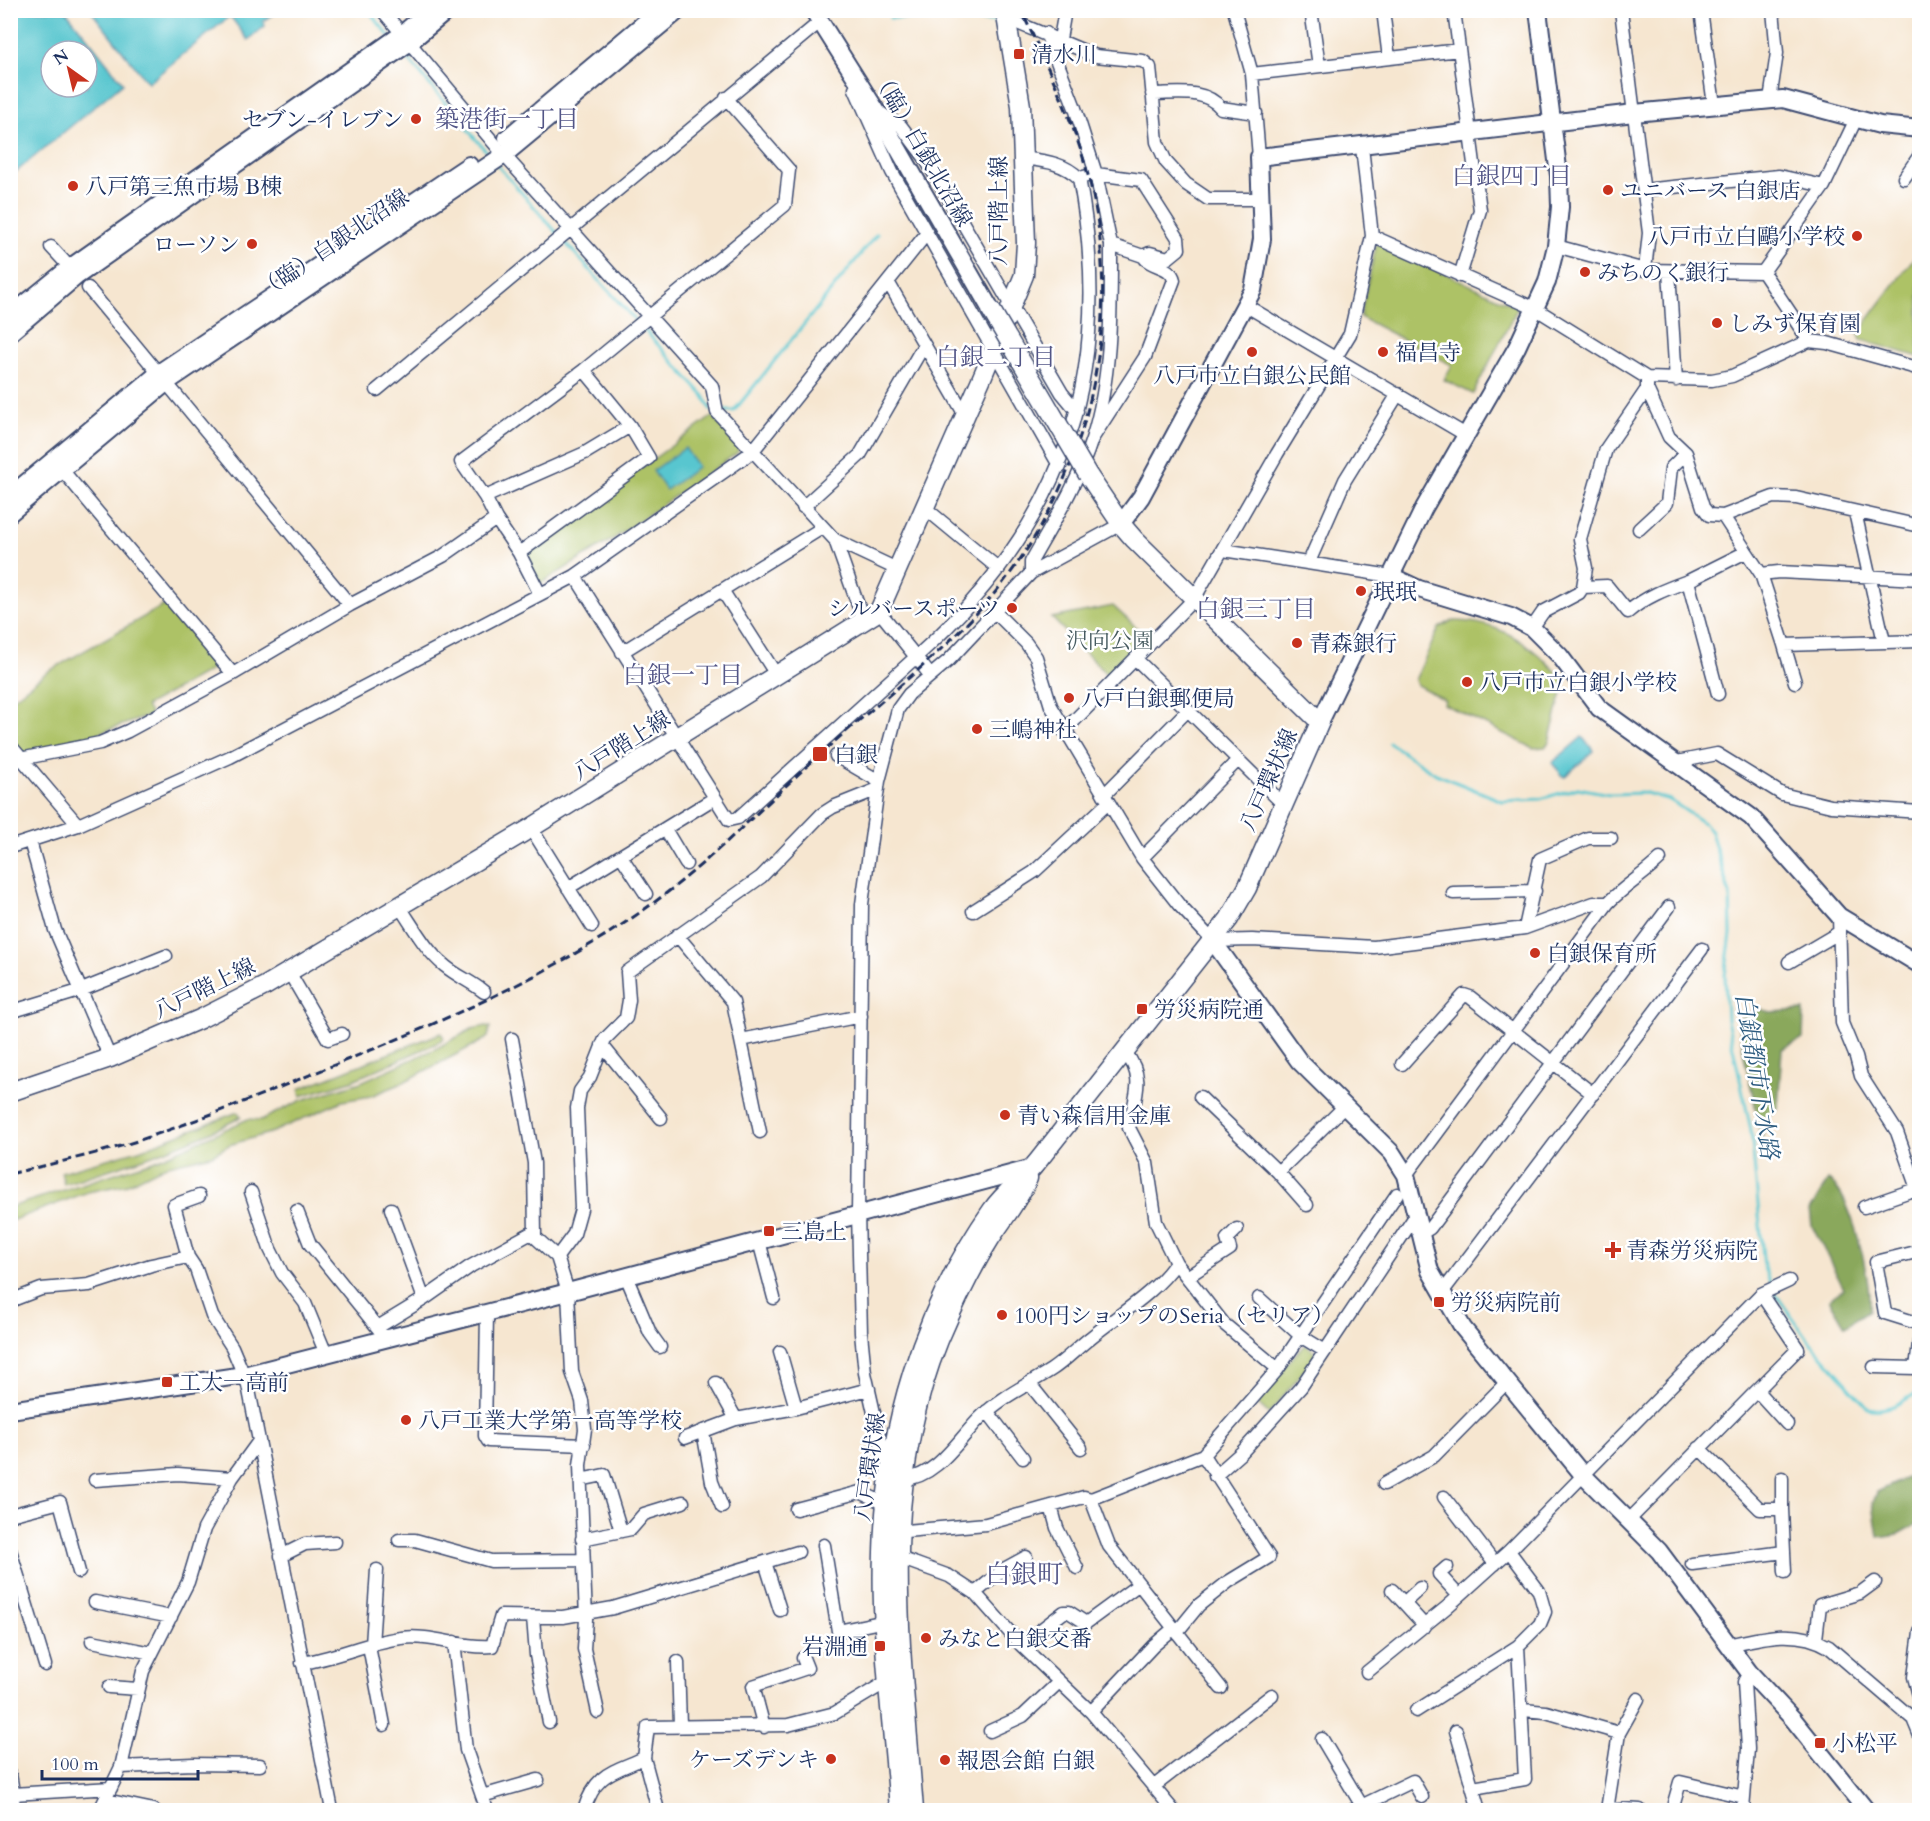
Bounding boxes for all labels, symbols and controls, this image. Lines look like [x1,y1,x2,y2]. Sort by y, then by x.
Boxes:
north arrow [39,39,99,99]
place label: 清水川 [1031,40,1097,70]
text: N [49,44,73,70]
marker: 清水川 [1012,47,1026,61]
street label: （臨）白銀北沼線 [865,65,979,232]
district label: 築港街一丁目 [435,103,579,136]
place label: セブン-イレブン [242,105,404,135]
marker: セブン-イレブン [409,112,423,126]
street label: 八戸階上線 [984,156,1014,266]
district label: 白銀四丁目 [1452,160,1572,193]
place label: 八戸第三魚市場 B棟 [85,172,282,202]
place label: ユニバース 白銀店 [1620,176,1801,206]
marker: 八戸第三魚市場 B棟 [66,179,80,193]
street label: （臨）白銀北沼線 [252,182,415,305]
marker: ユニバース 白銀店 [1601,183,1615,197]
place label: 八戸市立白鷗小学校 [1647,222,1845,252]
marker: 八戸市立白鷗小学校 [1850,229,1864,243]
place label: ローソン [153,230,240,260]
marker: ローソン [245,237,259,251]
place label: みちのく銀行 [1597,258,1729,288]
marker: みちのく銀行 [1578,265,1592,279]
place label: しみず保育園 [1729,309,1861,339]
marker: しみず保育園 [1710,316,1724,330]
place label: 福昌寺 [1395,338,1461,368]
district label: 白銀二丁目 [936,341,1056,374]
marker: 八戸市立白銀公民館 [1245,345,1259,359]
marker: 福昌寺 [1376,345,1390,359]
place label: 八戸市立白銀公民館 [1153,361,1351,391]
place label: 珉珉 [1373,577,1417,607]
marker: 珉珉 [1354,584,1368,598]
district label: 白銀三丁目 [1196,593,1316,626]
place label: シルバースポーツ [828,594,1000,624]
marker: シルバースポーツ [1005,601,1019,615]
park label: 沢向公園 [1066,626,1154,656]
place label: 青森銀行 [1309,629,1397,659]
marker: 青森銀行 [1290,636,1304,650]
district label: 白銀一丁目 [623,659,743,692]
place label: 八戸市立白銀小学校 [1479,668,1677,698]
marker: 八戸市立白銀小学校 [1460,675,1474,689]
place label: 八戸白銀郵便局 [1081,684,1235,714]
marker: 八戸白銀郵便局 [1062,691,1076,705]
street label: 八戸階上線 [567,704,676,788]
place label: 三嶋神社 [989,715,1077,745]
marker: 三嶋神社 [970,722,984,736]
street label: 八戸環状線 [1233,724,1305,837]
place label: 白銀 [834,740,878,770]
marker: 白銀 [811,745,829,763]
place label: 白銀保育所 [1547,939,1657,969]
marker: 白銀保育所 [1528,946,1542,960]
street label: 八戸階上線 [148,951,260,1026]
water label: 白銀都市下水路 [1727,991,1786,1164]
place label: 労災病院通 [1154,995,1264,1025]
marker: 労災病院通 [1135,1002,1149,1016]
place label: 青い森信用金庫 [1017,1101,1171,1131]
marker: 青い森信用金庫 [998,1108,1012,1122]
place label: 三島上 [781,1217,847,1247]
marker: 三島上 [762,1224,776,1238]
place label: 青森労災病院 [1626,1236,1758,1266]
marker: 青森労災病院 [1604,1241,1622,1259]
place label: 労災病院前 [1451,1288,1561,1318]
marker: 労災病院前 [1432,1295,1446,1309]
place label: 100円ショップのSeria（セリア） [1014,1301,1334,1331]
marker: 100円ショップのSeria（セリア） [995,1308,1009,1322]
place label: 工大一高前 [179,1368,289,1398]
marker: 工大一高前 [160,1375,174,1389]
place label: 八戸工業大学第一高等学校 [418,1406,682,1436]
street label: 八戸環状線 [847,1411,892,1524]
marker: 八戸工業大学第一高等学校 [399,1413,413,1427]
district label: 白銀町 [985,1557,1063,1592]
place label: みなと白銀交番 [938,1624,1092,1654]
marker: みなと白銀交番 [919,1631,933,1645]
place label: 岩淵通 [802,1632,868,1662]
marker: 岩淵通 [873,1639,887,1653]
place label: 小松平 [1832,1729,1898,1759]
marker: 小松平 [1813,1736,1827,1750]
scale bar [42,1743,198,1781]
place label: ケーズデンキ [689,1745,819,1775]
place label: 報恩会館 白銀 [957,1746,1095,1776]
text: 100 m [51,1752,99,1777]
marker: ケーズデンキ [824,1752,838,1766]
marker: 報恩会館 白銀 [938,1753,952,1767]

